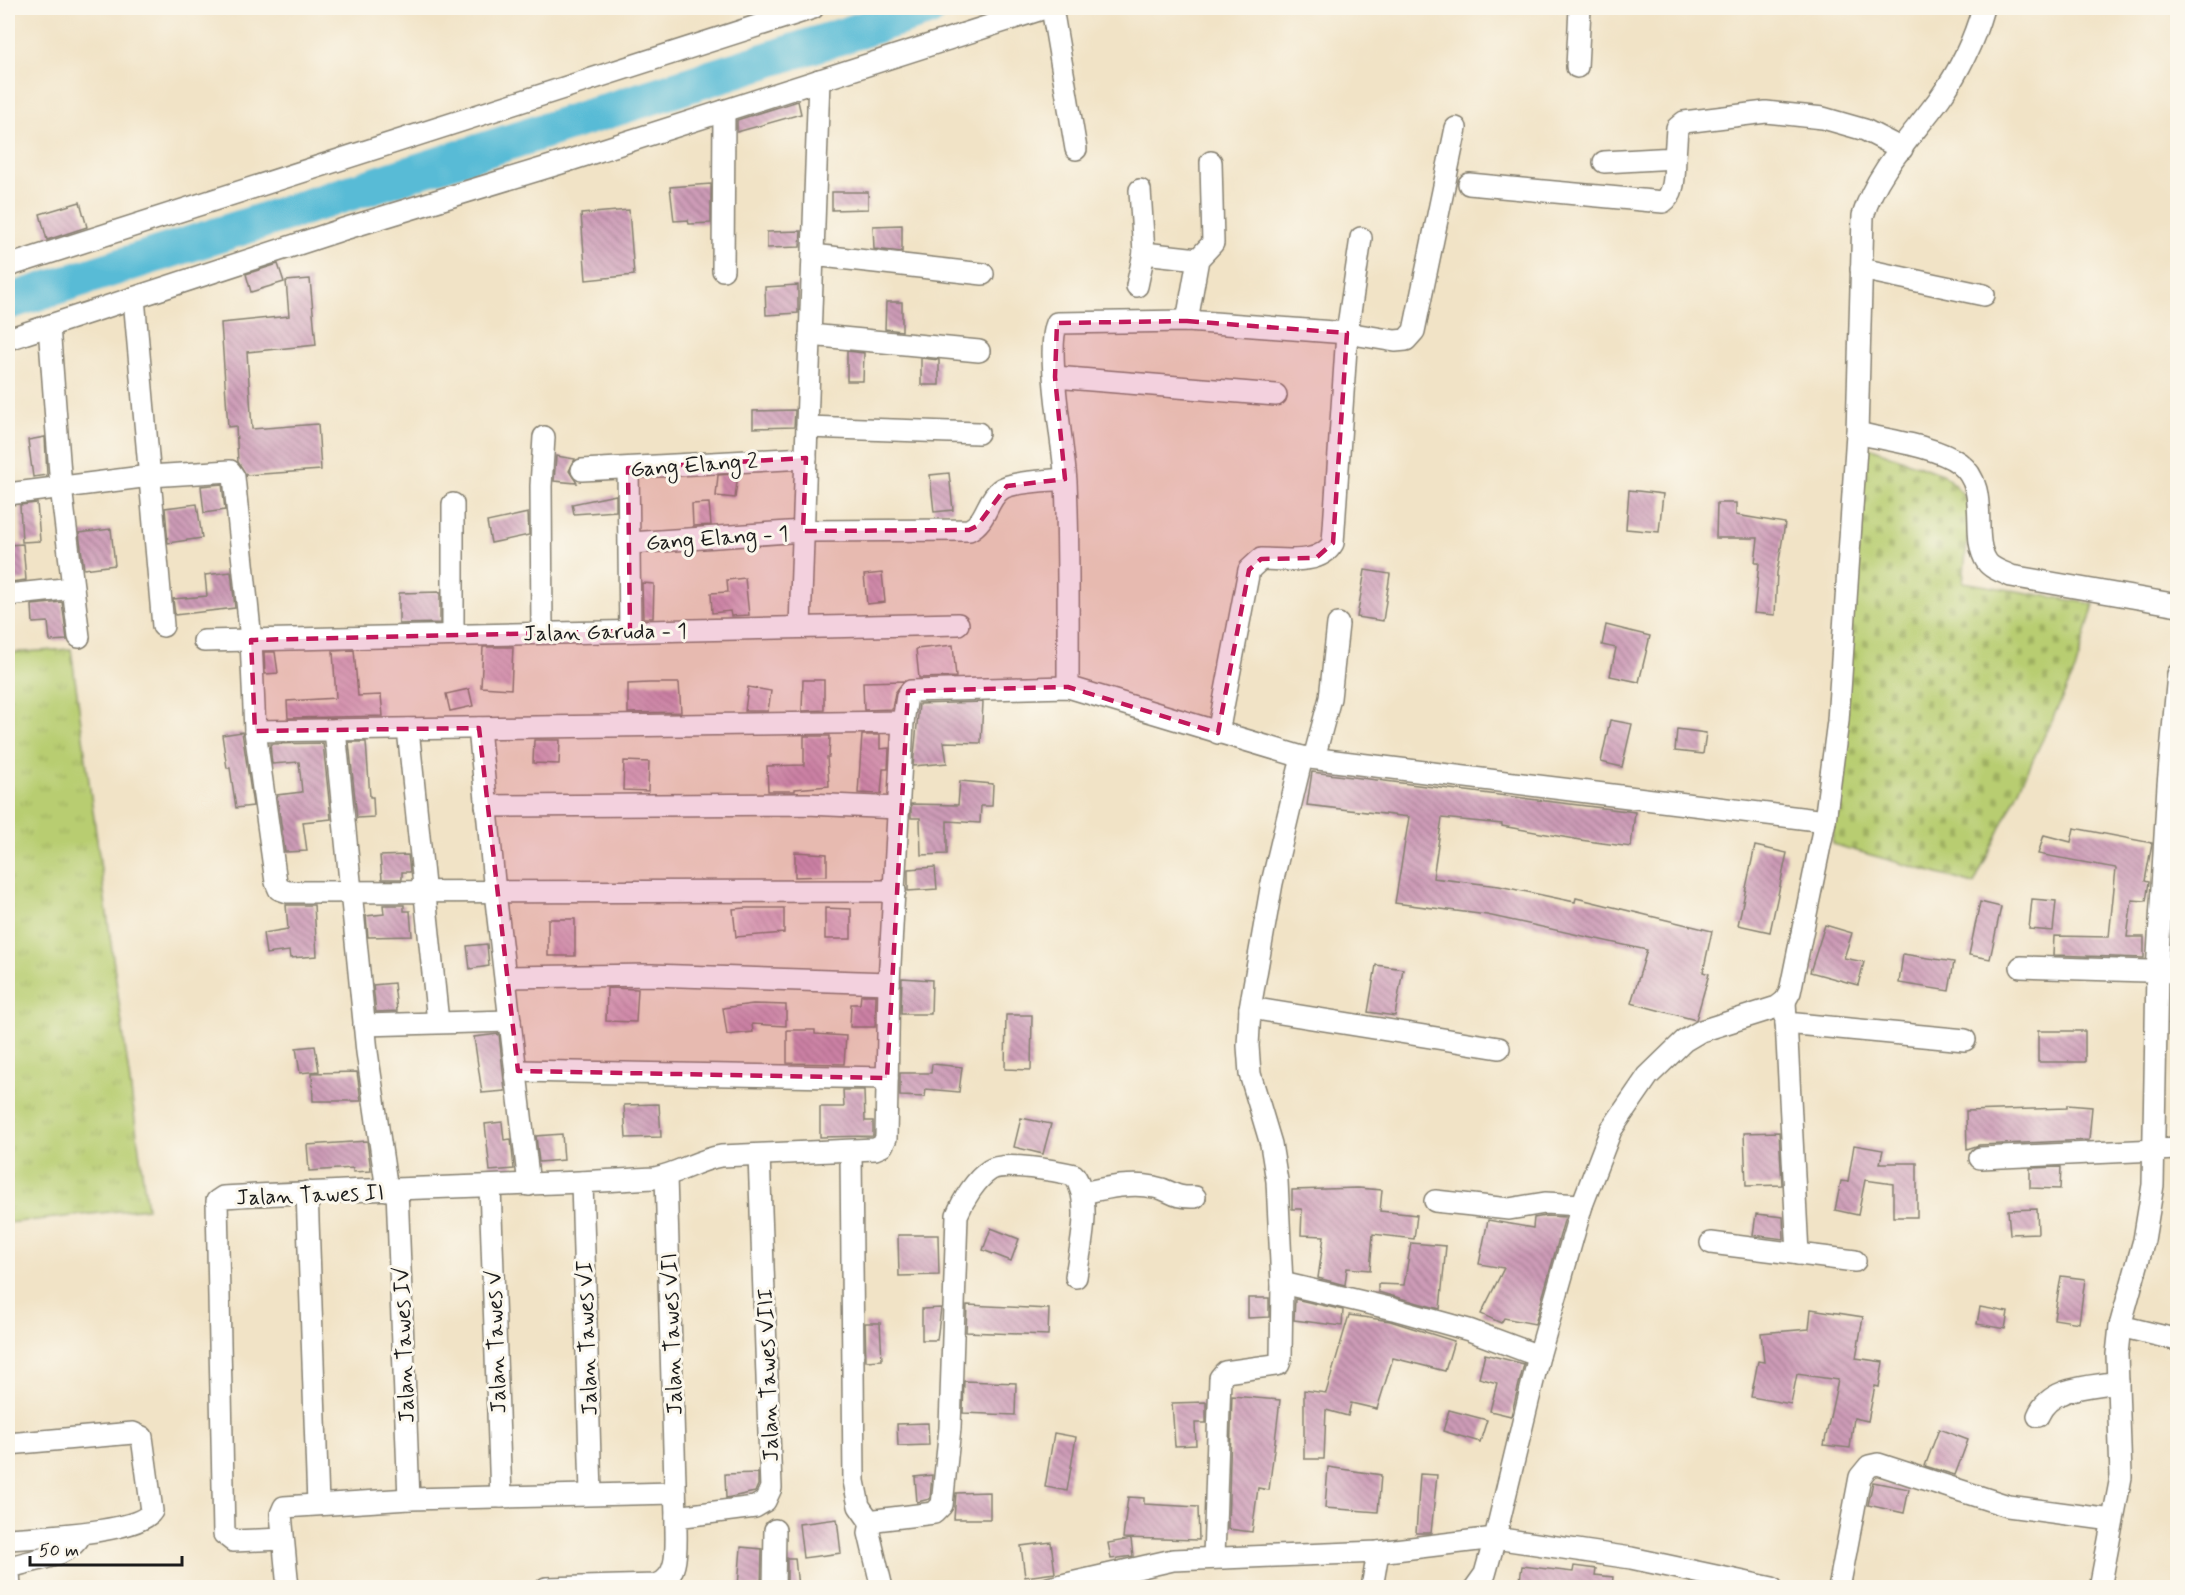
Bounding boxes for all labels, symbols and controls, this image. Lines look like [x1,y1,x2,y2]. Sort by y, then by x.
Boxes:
street label: Gang Elang 2 [629,448,759,487]
street label: Gang Elang - 1 [645,520,790,561]
street label: Jalan Garuda - 1 [523,618,687,648]
street label: Jalan Tawes II [235,1179,385,1213]
street label: Jalan Tawes VII [656,1252,690,1415]
street label: Jalan Tawes VI [571,1259,605,1416]
street label: Jalan Tawes IV [388,1266,422,1423]
street label: Jalan Tawes V [481,1270,513,1414]
street label: Jalan Tawes VIII [752,1288,786,1462]
scale bar [30,1529,182,1567]
text: 50 m [39,1539,79,1563]

